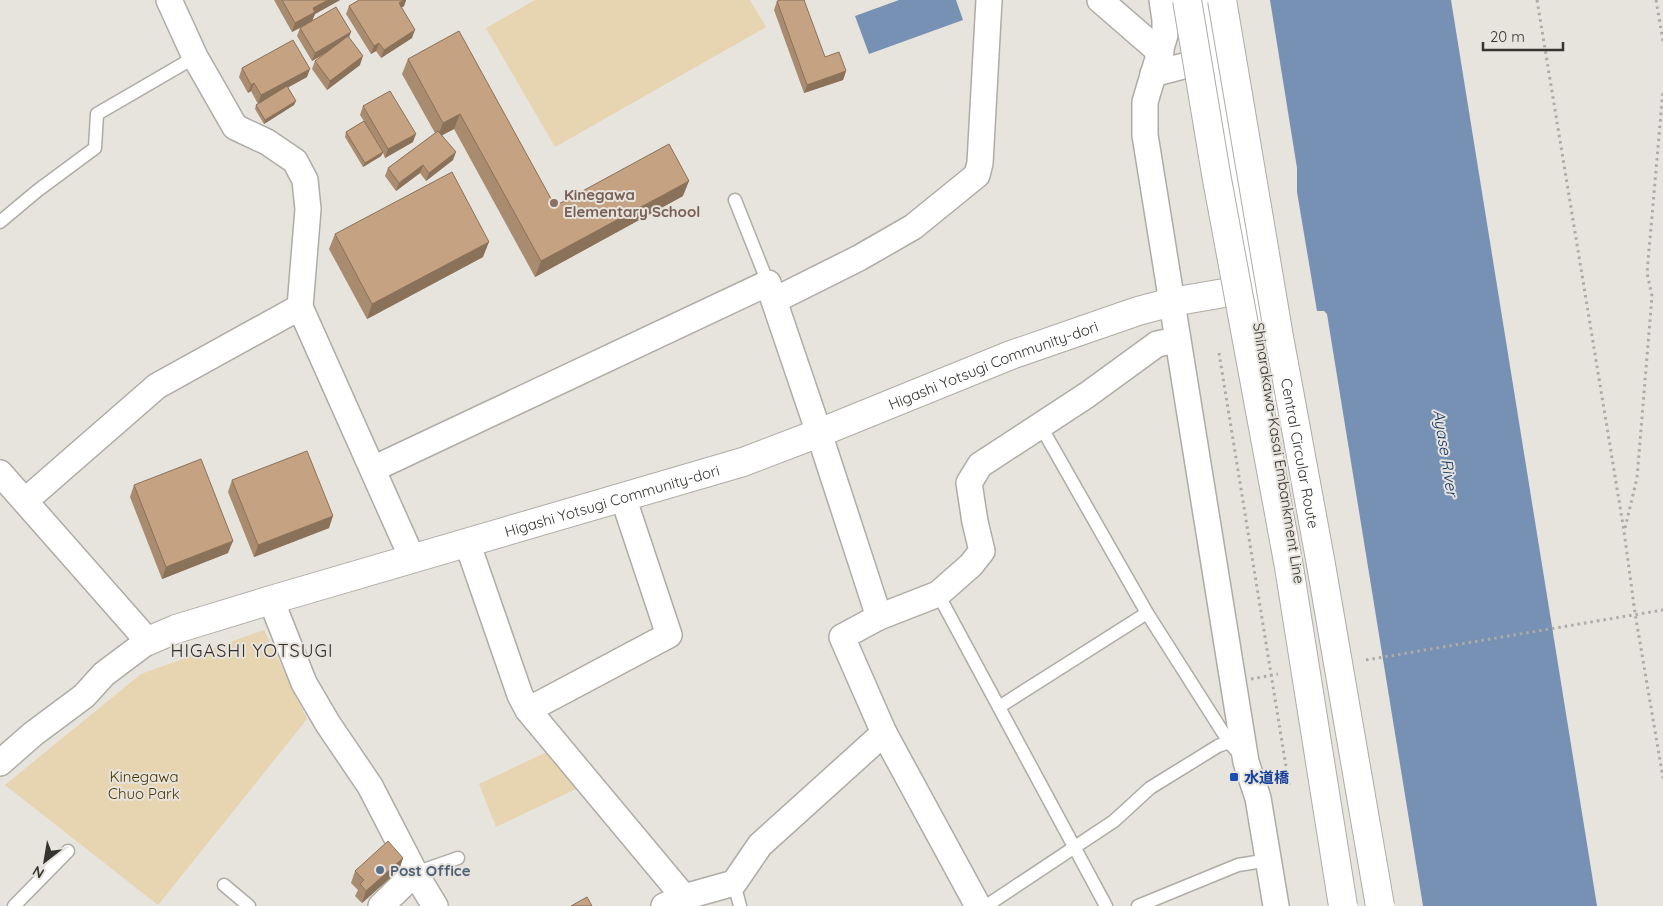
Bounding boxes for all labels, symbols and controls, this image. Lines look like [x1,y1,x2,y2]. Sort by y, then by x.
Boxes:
scale bar [1483,20,1563,52]
text: 20 m [1490,27,1525,46]
place label: Kinegawa Elementary School [564,185,700,221]
marker: Kinegawa Elementary School [548,197,560,209]
street label: Higashi Yotsugi Community-dori [885,316,1100,413]
street label: Shinarakawa-Kasai Embankment Line [1249,321,1309,585]
street label: Central Circular Route [1277,376,1324,530]
water label: Ayase River [1429,408,1463,500]
street label: Higashi Yotsugi Community-dori [502,460,722,541]
district label: HIGASHI YOTSUGI [171,639,333,662]
park label: Kinegawa Chuo Park [108,767,180,803]
place label: 水道橋 [1244,768,1290,787]
marker: 水道橋 [1228,771,1240,783]
north arrow [20,836,70,886]
place label: Post Office [390,861,471,880]
text: N [29,862,47,883]
marker: Post Office [374,864,386,876]

